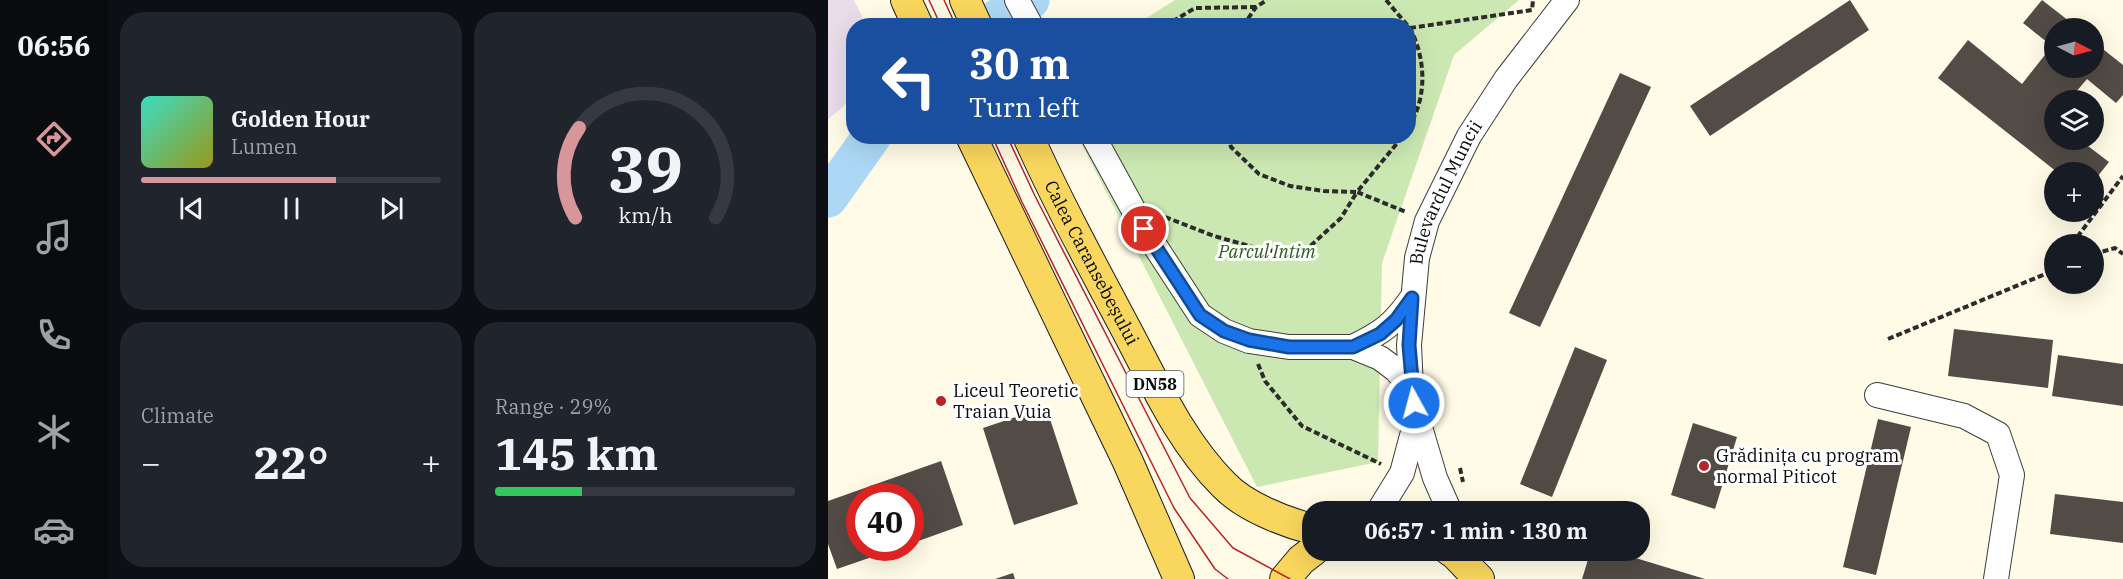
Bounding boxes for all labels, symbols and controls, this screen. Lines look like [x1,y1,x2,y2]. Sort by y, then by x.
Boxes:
north arrow [2044,18,2104,78]
map controls [2044,18,2104,294]
text: 06:56 [18,28,90,63]
text: 30 m [969,36,1070,91]
icon: left [870,42,948,120]
text: Turn left [969,89,1080,124]
button: layers [2044,90,2104,150]
text: Golden Hour [231,104,370,133]
street label: Bulevardul Muncii [1404,116,1487,266]
icon: directions [33,118,75,160]
text: 39 [608,128,682,209]
text: Lumen [231,133,298,160]
button: + [2044,162,2104,222]
street label: Calea Caransebeșului [1040,177,1144,349]
icon: previous [175,192,208,225]
icon: pause [275,192,308,225]
icon: next [375,192,408,225]
text: km/h [618,201,672,229]
pin [1118,203,1169,254]
icon: arrive [1127,212,1160,245]
icon: music [33,216,75,258]
button: − [2044,234,2104,294]
park label: Parcul Intim [1217,240,1316,263]
icon: phone [33,314,75,356]
road number: DN58 [1126,371,1184,397]
position arrow [1382,371,1446,435]
place label: Liceul Teoretic Traian Vuia [953,379,1079,423]
text: Range · 29% [495,393,612,420]
marker: Liceul Teoretic Traian Vuia [934,394,948,408]
text: Climate [141,402,214,429]
icon: climate [33,411,75,453]
text: 145 km [495,424,658,482]
text: 22° [253,433,329,491]
text: − [141,441,161,484]
text: + [421,441,441,484]
place label: Grădinița cu program normal Piticot [1716,444,1899,488]
marker: Grădinița cu program normal Piticot [1697,459,1711,473]
speed limit sign: 40 [846,483,924,561]
icon: car [33,509,75,551]
text: 06:57 · 1 min · 130 m [1364,516,1588,545]

